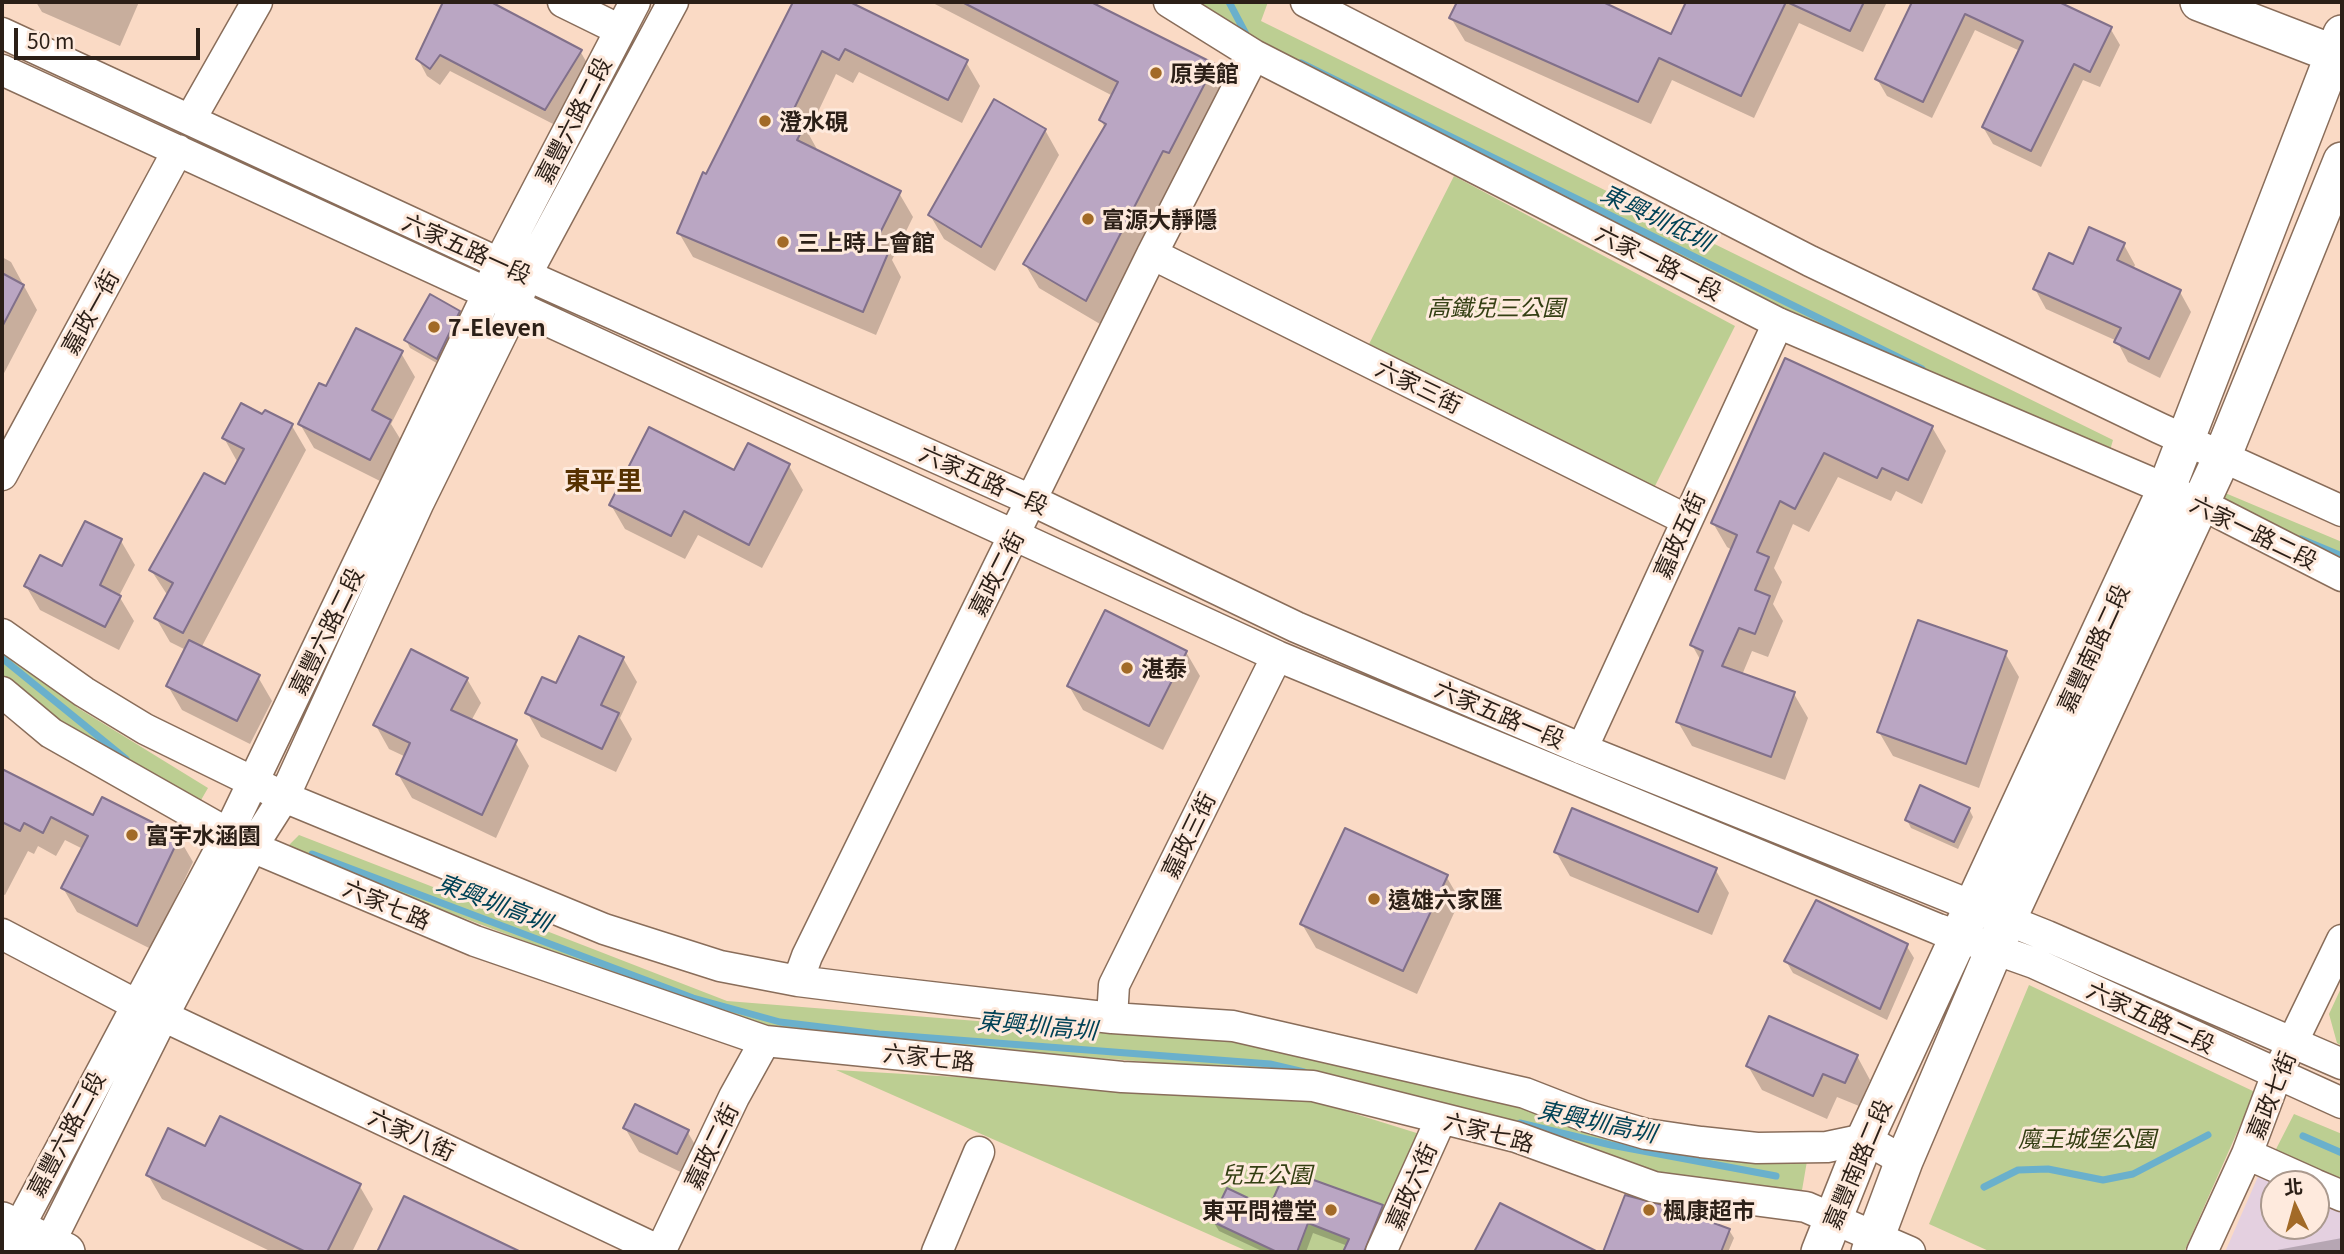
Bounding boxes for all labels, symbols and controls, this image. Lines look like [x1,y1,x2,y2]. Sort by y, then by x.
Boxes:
scale bar [18,14,203,58]
text: 50 m [27,25,74,55]
street label: 嘉豐六路二段 [529,52,617,188]
place label: 原美館 [1170,59,1239,87]
marker: 原美館 [1148,65,1164,81]
place label: 澄水硯 [779,107,848,135]
marker: 澄水硯 [757,113,773,129]
water label: 東興圳低圳 [1597,178,1717,256]
place label: 富源大靜隱 [1102,205,1217,233]
street label: 六家五路一段 [398,207,536,289]
marker: 富源大靜隱 [1080,211,1096,227]
street label: 六家一路一段 [1591,218,1727,306]
place label: 三上時上會館 [797,228,935,256]
marker: 三上時上會館 [775,234,791,250]
street label: 嘉政一街 [56,265,124,359]
park label: 高鐵兒三公園 [1427,293,1565,321]
place label: 7-Eleven [448,313,546,341]
marker: 7-Eleven [426,319,442,335]
street label: 六家三街 [1372,353,1466,419]
street label: 六家五路一段 [915,438,1053,520]
district label: 東平里 [564,464,642,496]
street label: 嘉政五街 [1648,487,1710,583]
street label: 六家一路二段 [2186,489,2322,575]
street label: 嘉政二街 [963,526,1029,620]
street label: 嘉豐六路二段 [283,563,369,699]
street label: 嘉豐南路二段 [2051,580,2135,716]
place label: 湛泰 [1141,654,1187,682]
marker: 湛泰 [1119,660,1135,676]
street label: 六家五路一段 [1431,674,1569,754]
street label: 嘉政三街 [1155,788,1221,882]
place label: 富宇水涵園 [146,821,261,849]
marker: 富宇水涵園 [124,827,140,843]
water label: 東興圳高圳 [433,867,555,937]
street label: 六家七路 [339,873,435,935]
place label: 遠雄六家匯 [1388,885,1503,913]
marker: 遠雄六家匯 [1366,891,1382,907]
street label: 六家五路二段 [2083,975,2219,1059]
water label: 東興圳高圳 [976,1005,1098,1045]
street label: 六家七路 [882,1038,976,1076]
street label: 嘉政七街 [2241,1047,2301,1143]
street label: 嘉豐六路二段 [21,1067,111,1201]
water label: 東興圳高圳 [1535,1094,1659,1148]
street label: 嘉豐南路二段 [1817,1095,1897,1233]
street label: 嘉政二街 [678,1099,744,1193]
street label: 六家八街 [364,1102,460,1166]
street label: 六家七路 [1441,1107,1537,1157]
park label: 魔王城堡公園 [2018,1124,2156,1152]
street label: 嘉政六街 [1380,1138,1442,1234]
park label: 兒五公園 [1220,1160,1312,1188]
north arrow [2260,1170,2330,1240]
text: 北 [2283,1171,2304,1200]
place label: 東平問禮堂 [1202,1196,1317,1224]
place label: 楓康超市 [1663,1196,1755,1224]
marker: 東平問禮堂 [1323,1202,1339,1218]
marker: 楓康超市 [1641,1202,1657,1218]

